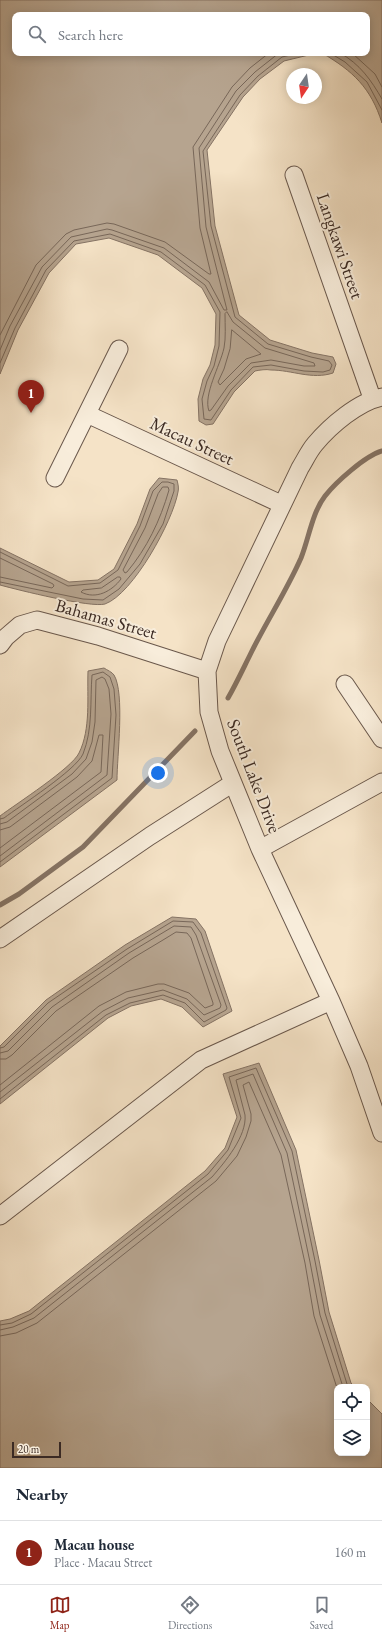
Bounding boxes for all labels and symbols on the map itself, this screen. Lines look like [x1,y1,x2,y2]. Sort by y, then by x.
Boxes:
north arrow [286,68,322,104]
street label: Langkawi Street [312,190,369,302]
pin: 1 [18,380,44,413]
street label: Macau Street [147,411,238,470]
street label: Bahamas Street [53,593,160,644]
street label: South Lake Drive [222,715,287,836]
your location [148,763,168,783]
scale bar [12,1440,61,1459]

